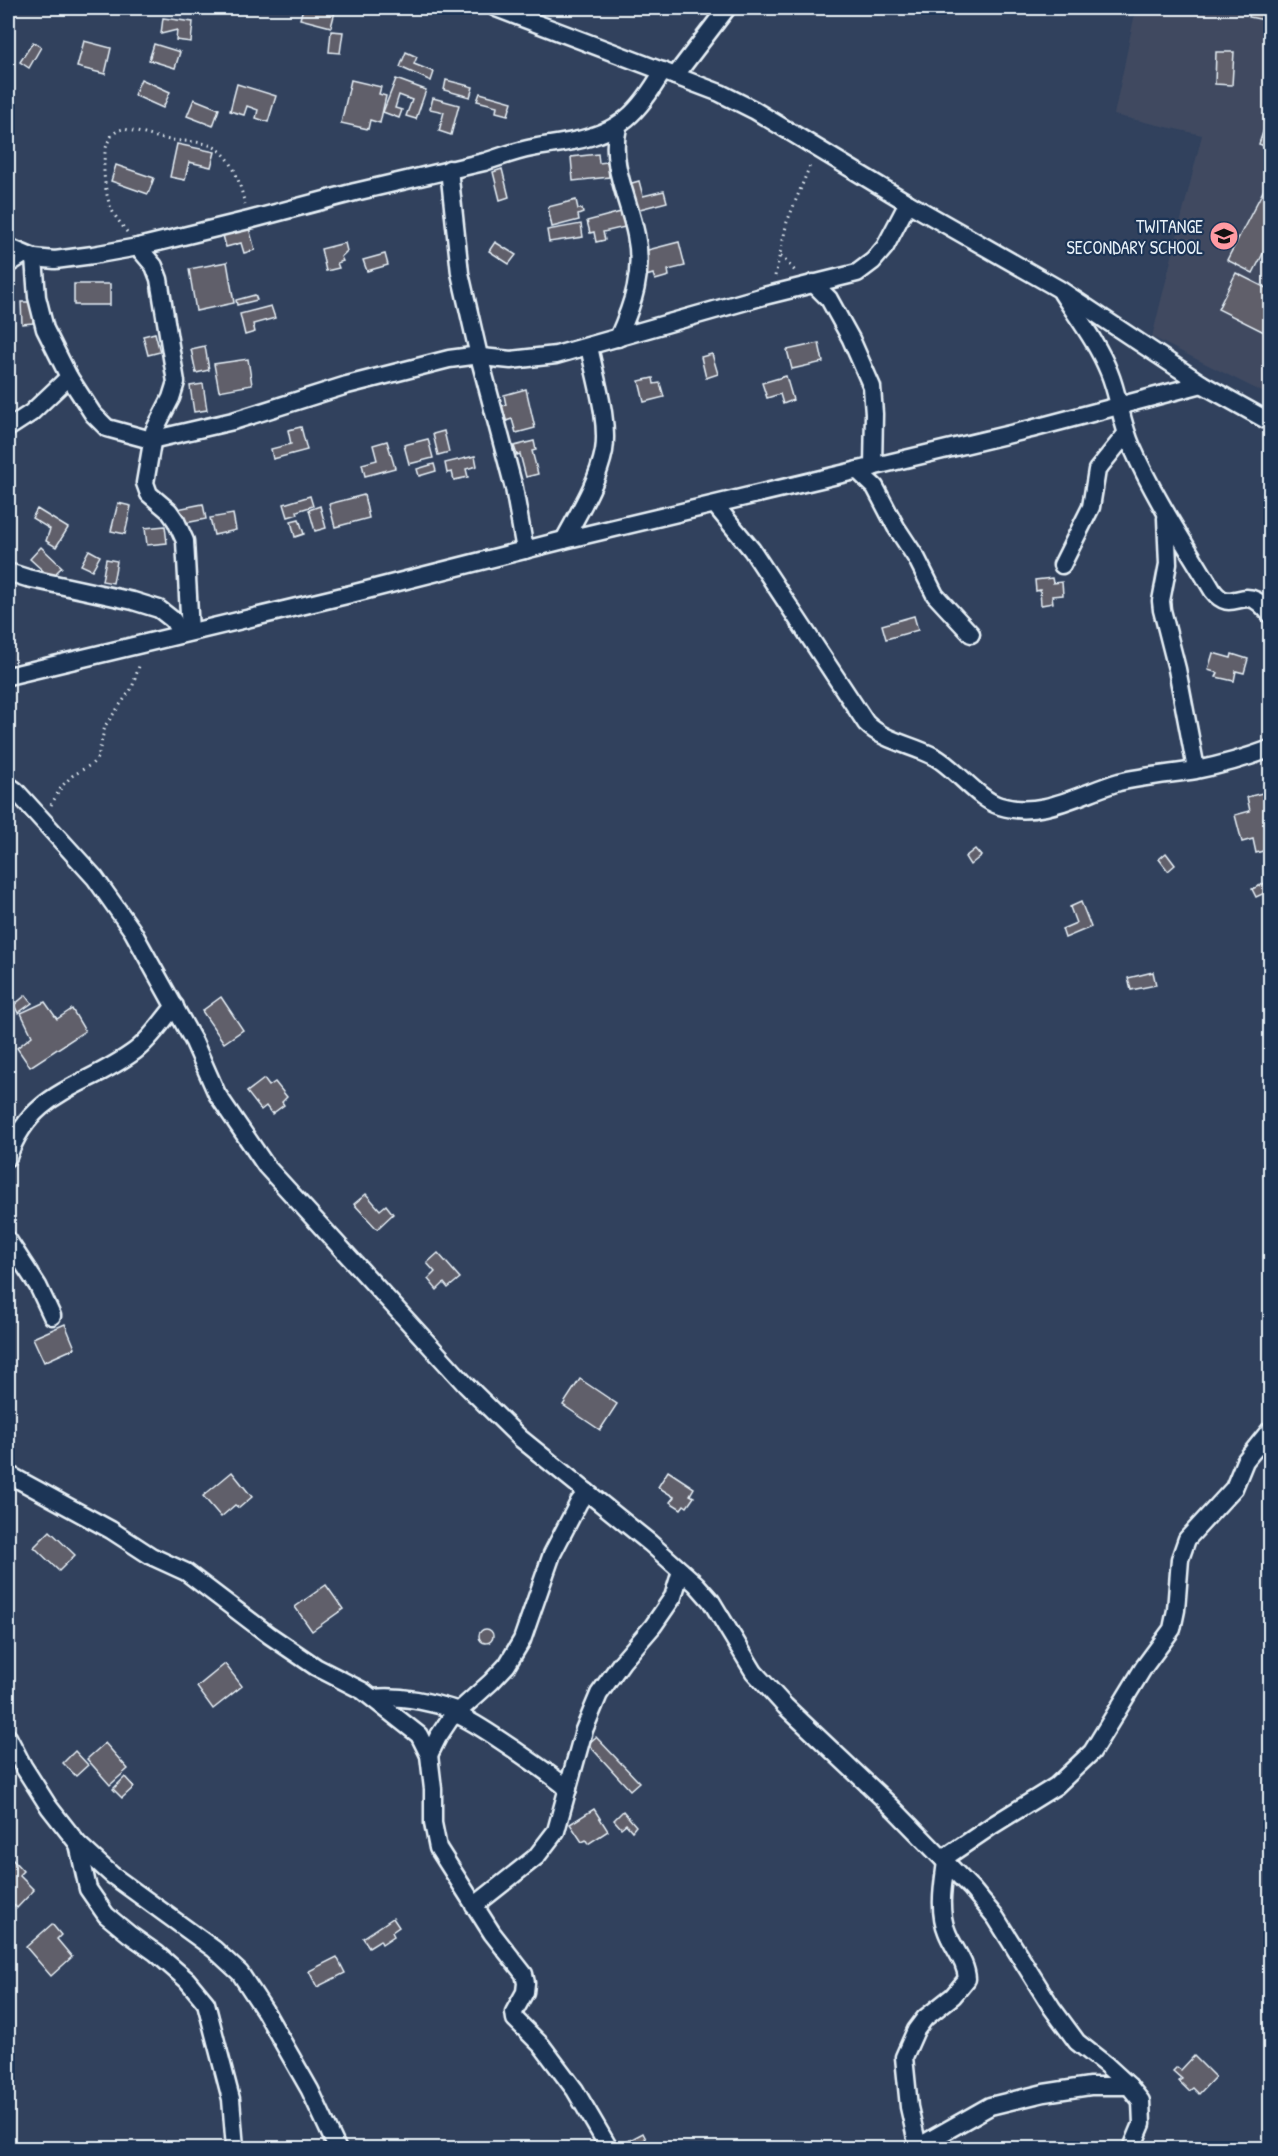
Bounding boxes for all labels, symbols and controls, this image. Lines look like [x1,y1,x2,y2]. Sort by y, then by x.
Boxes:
place label: TWITANGE SECONDARY SCHOOL [1066,214,1203,260]
school or university icon: TWITANGE SECONDARY SCHOOL [1208,220,1240,252]

